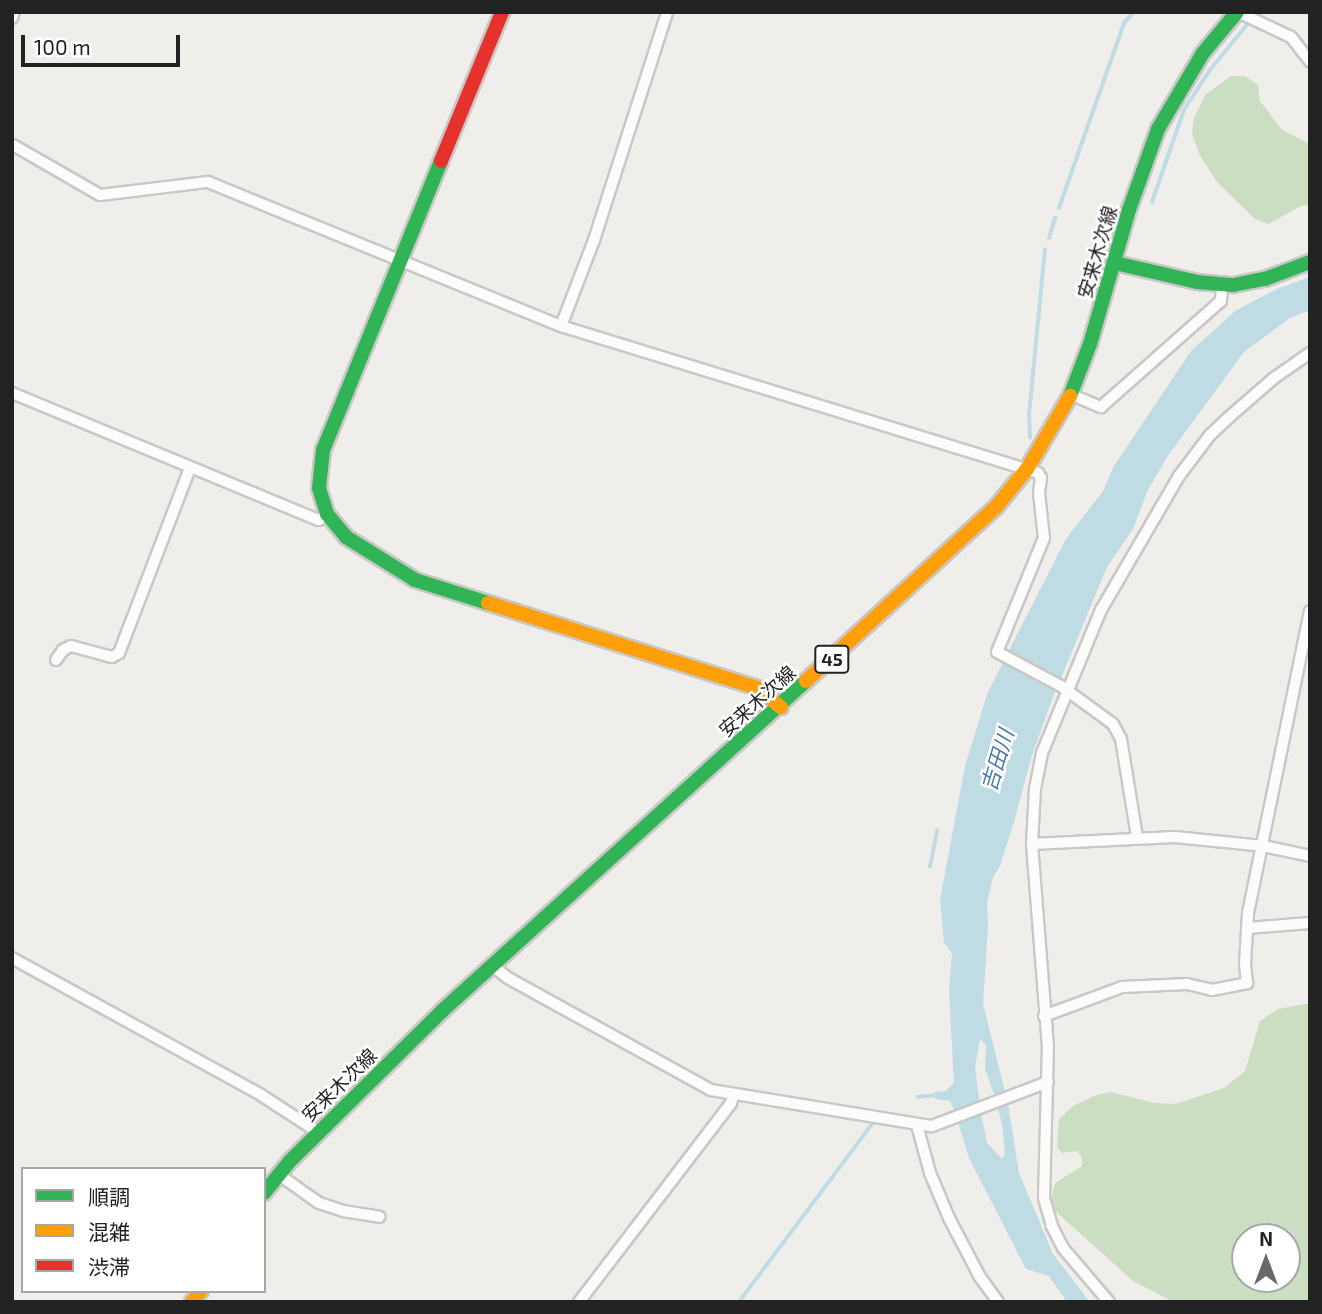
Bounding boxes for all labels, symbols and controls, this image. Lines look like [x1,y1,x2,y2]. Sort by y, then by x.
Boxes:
scale bar [24,21,184,65]
text: 100 m [34,34,91,59]
street label: 安来木次線 [1073,203,1121,301]
road number: 45 [813,644,851,674]
street label: 安来木次線 [714,661,800,741]
water label: 吉田川 [976,726,1018,794]
street label: 安来木次線 [297,1044,381,1126]
legend [21,1167,266,1293]
text: 順調 [88,1184,130,1209]
text: 混雑 [88,1219,130,1244]
north arrow [1231,1223,1301,1293]
text: N [1259,1227,1273,1250]
text: 渋滞 [88,1254,130,1279]

